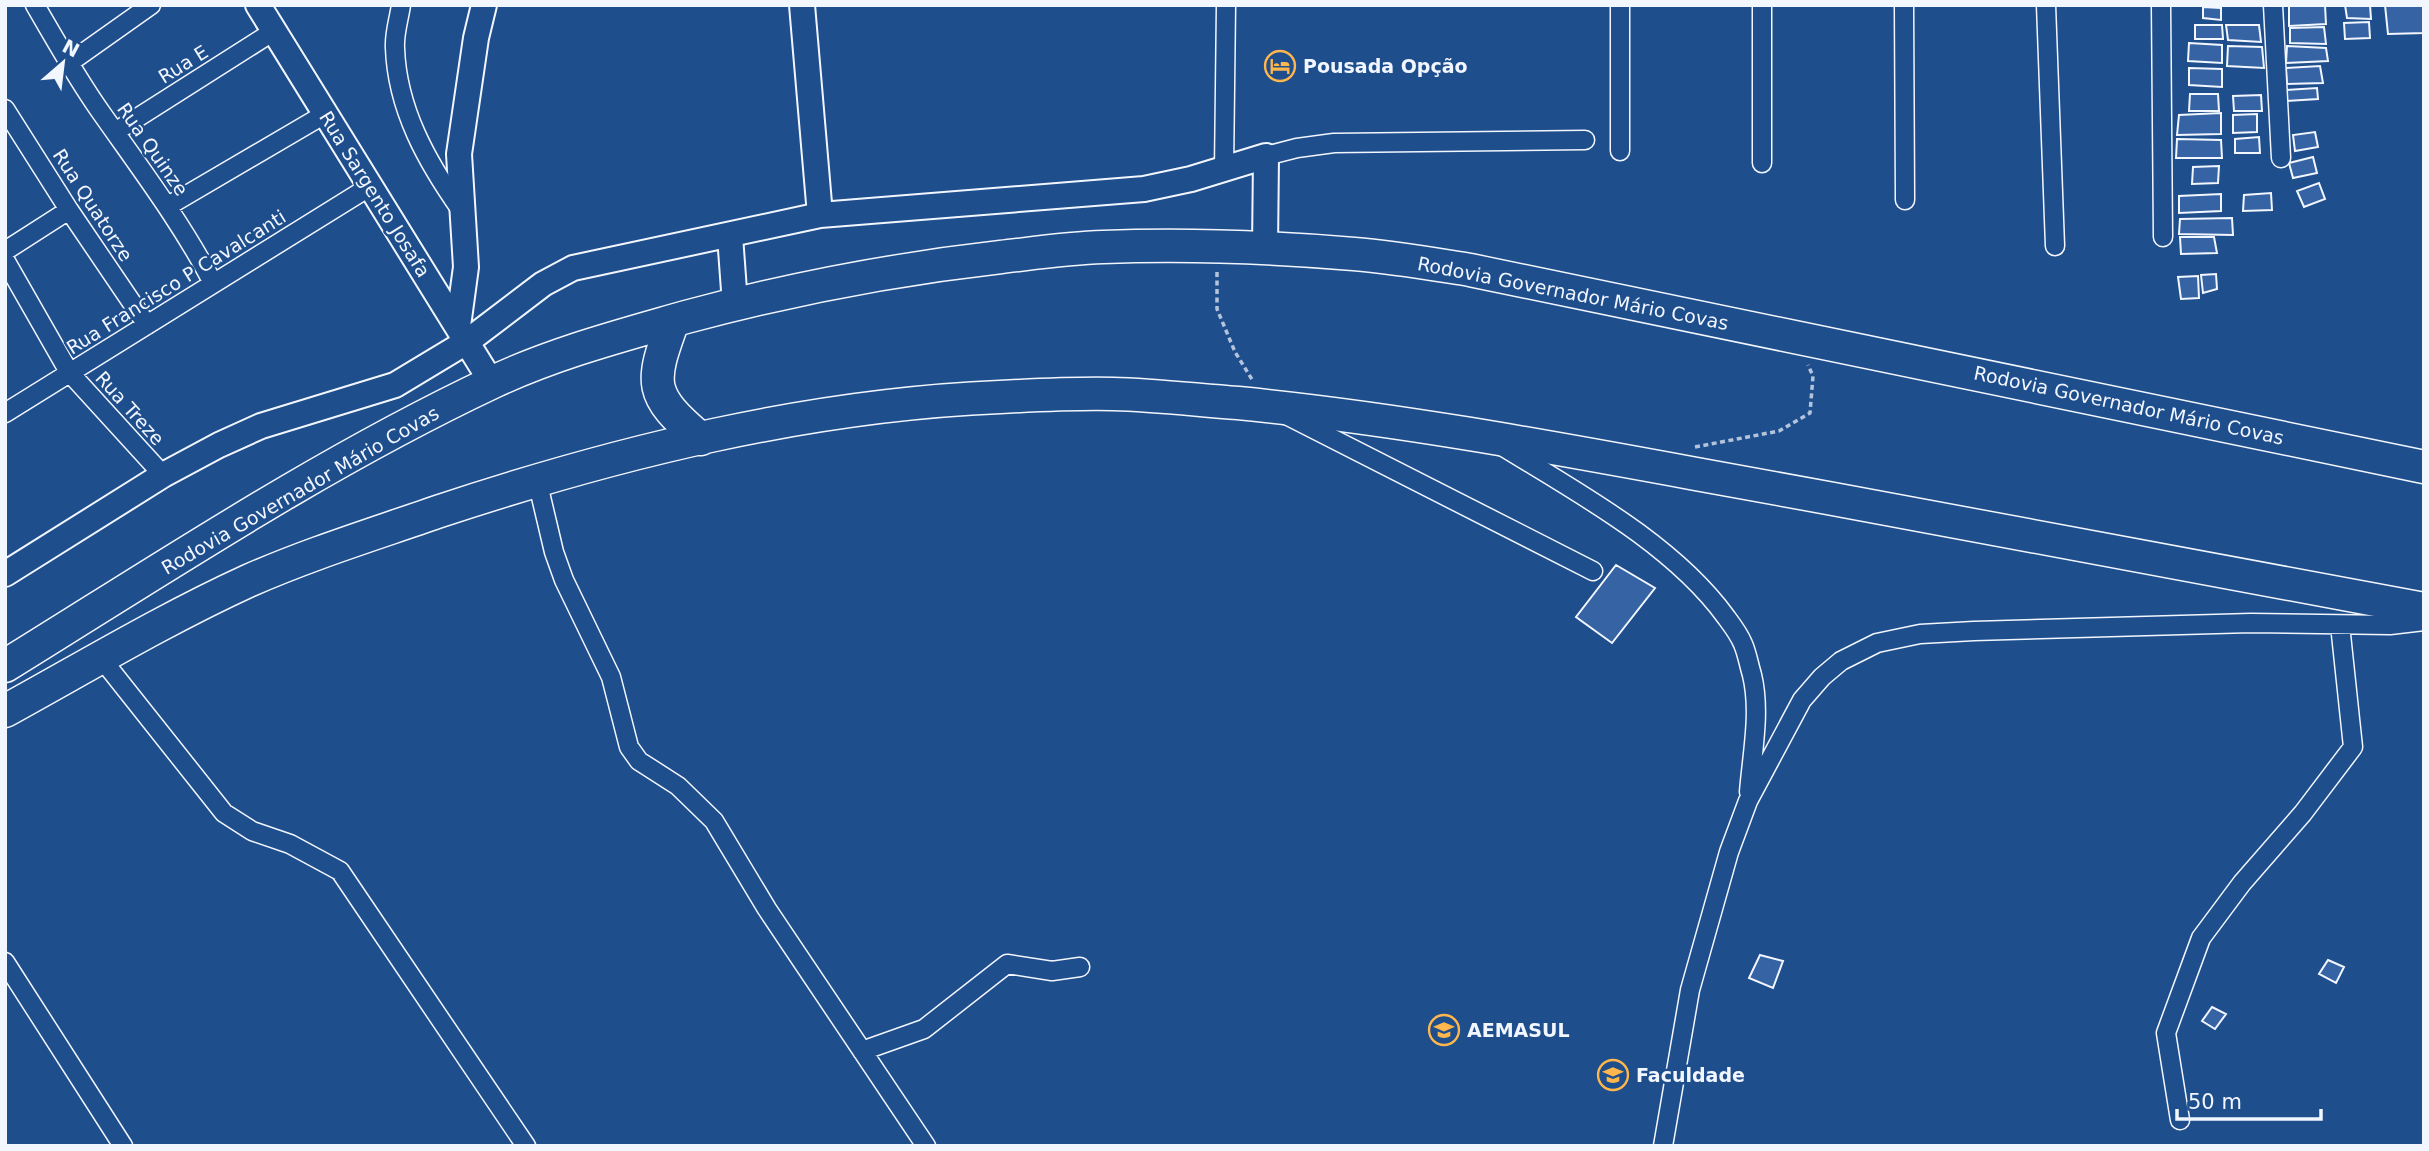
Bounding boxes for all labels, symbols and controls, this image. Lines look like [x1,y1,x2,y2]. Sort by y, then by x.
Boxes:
north arrow [28,28,98,98]
text: N [59,35,83,61]
street label: Rua E [154,40,212,88]
hotel icon: Pousada Opção [1263,49,1297,83]
place label: Pousada Opção [1303,55,1468,77]
street label: Rua Quinze [113,98,193,200]
street label: Rua Sargento Josafa [315,107,435,281]
street label: Rua Quatorze [49,145,137,265]
street label: Rua Francisco P Cavalcanti [62,205,290,359]
street label: Rodovia Governador Mário Covas [1416,252,1730,334]
street label: Rodovia Governador Mário Covas [1972,361,2286,449]
street label: Rua Treze [91,367,169,449]
street label: Rodovia Governador Mário Covas [158,401,442,579]
school or university icon: AEMASUL [1427,1013,1461,1047]
place label: AEMASUL [1467,1019,1570,1041]
school or university icon: Faculdade [1596,1058,1630,1092]
place label: Faculdade [1636,1064,1745,1086]
scale bar [2177,1078,2320,1122]
text: 50 m [2188,1090,2242,1114]

